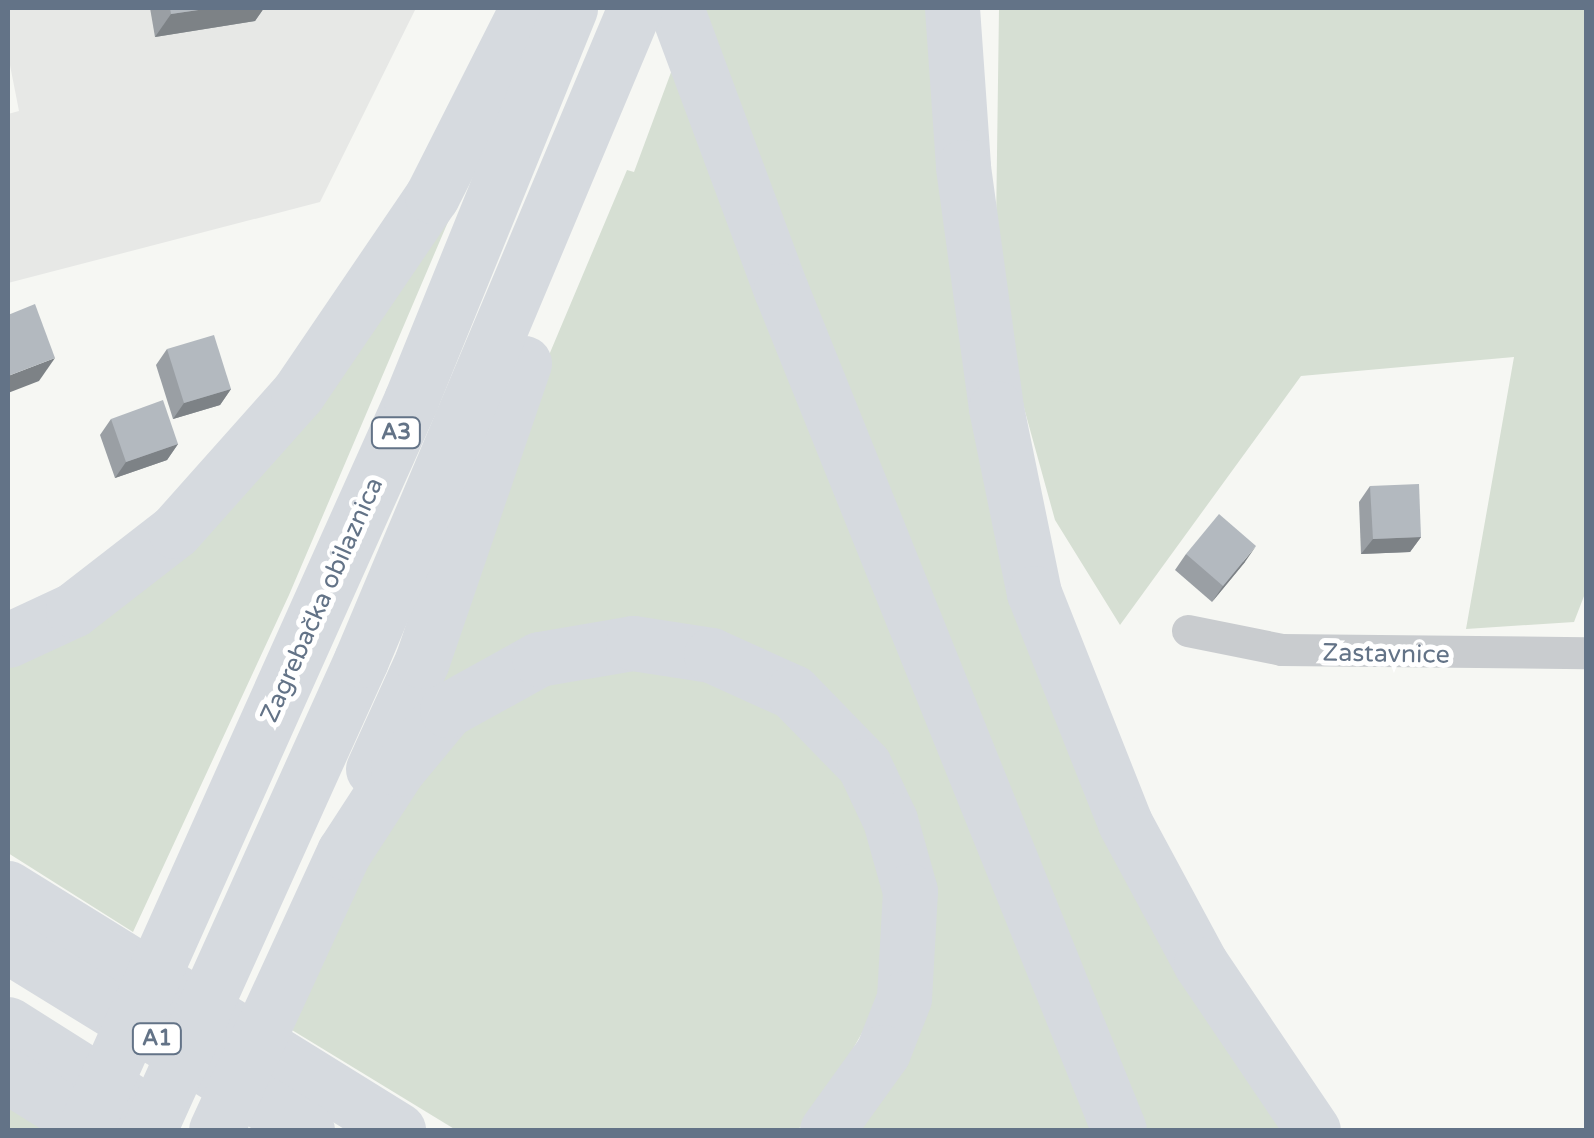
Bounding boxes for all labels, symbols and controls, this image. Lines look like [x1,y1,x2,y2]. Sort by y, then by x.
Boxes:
road number: A3 [368,416,424,450]
street label: Zagrebačka obilaznica [254,473,390,727]
street label: Zastavnice [1322,638,1450,670]
road number: A1 [130,1022,184,1056]

